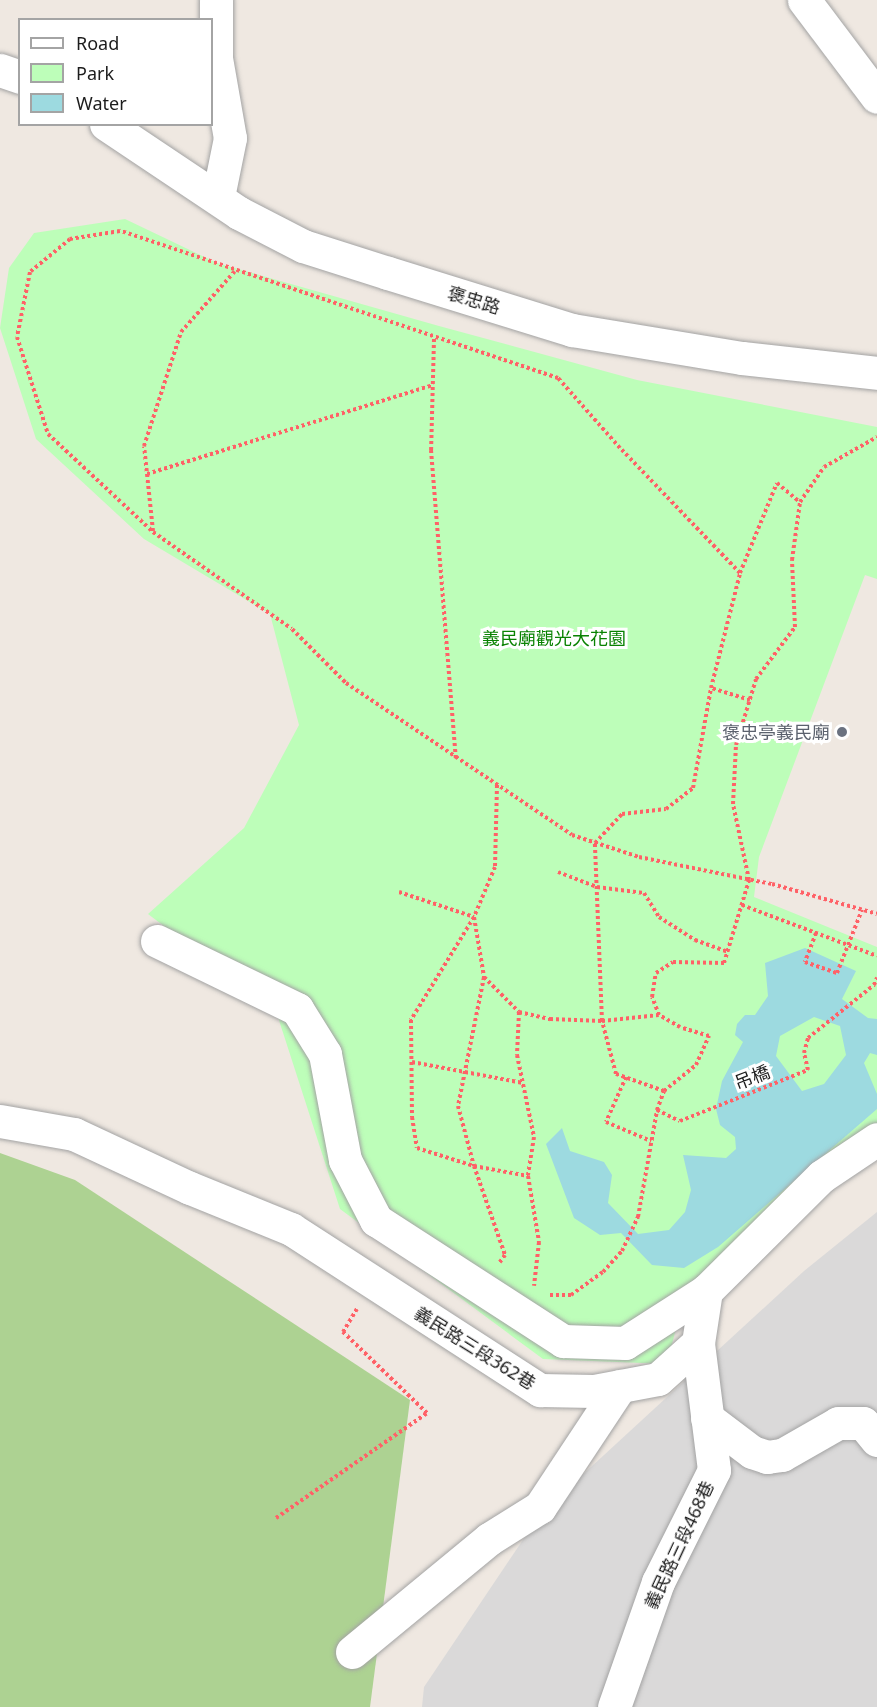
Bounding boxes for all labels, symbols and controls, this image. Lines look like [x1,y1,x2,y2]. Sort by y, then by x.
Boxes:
legend [18,18,213,126]
text: Road [76,31,119,55]
text: Park [76,61,114,85]
text: Water [76,91,127,115]
street label: 褒忠路 [445,282,503,318]
park label: 義民廟觀光大花園 [482,627,626,649]
place label: 褒忠亭義民廟 [722,721,830,743]
marker: 褒忠亭義民廟 [835,725,849,739]
street label: 吊橋 [731,1060,773,1094]
street label: 義民路三段362巷 [410,1302,540,1394]
street label: 義民路三段468巷 [640,1477,718,1613]

